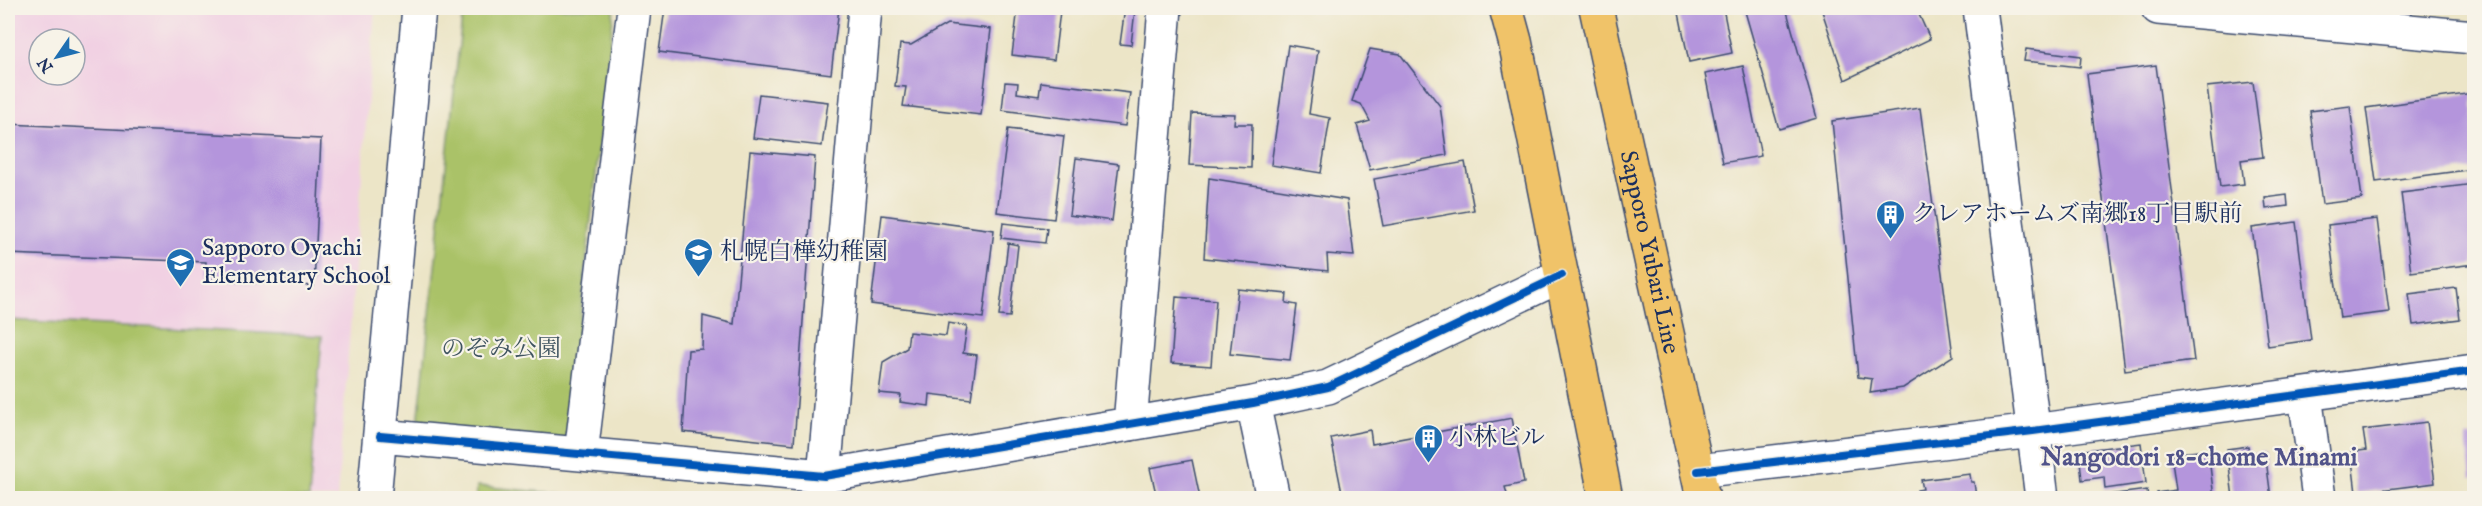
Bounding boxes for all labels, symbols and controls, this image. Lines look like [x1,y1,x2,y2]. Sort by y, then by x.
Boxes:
north arrow [27,27,87,87]
text: N [34,53,59,77]
street label: Sapporo Yubari Line [1612,148,1687,357]
building icon: クレアホームズ南郷18丁目駅前 [1875,198,1907,240]
place label: クレアホームズ南郷18丁目駅前 [1912,199,2242,230]
place label: Sapporo Oyachi Elementary School [202,233,391,292]
school or university icon: 札幌白樺幼稚園 [683,236,715,278]
place label: 札幌白樺幼稚園 [720,237,888,268]
school or university icon: Sapporo Oyachi Elementary School [165,246,197,288]
park label: のぞみ公園 [441,334,561,365]
building icon: 小林ビル [1412,422,1444,464]
place label: 小林ビル [1449,423,1545,454]
district label: Nangodori 18-chome Minami [2040,441,2357,474]

